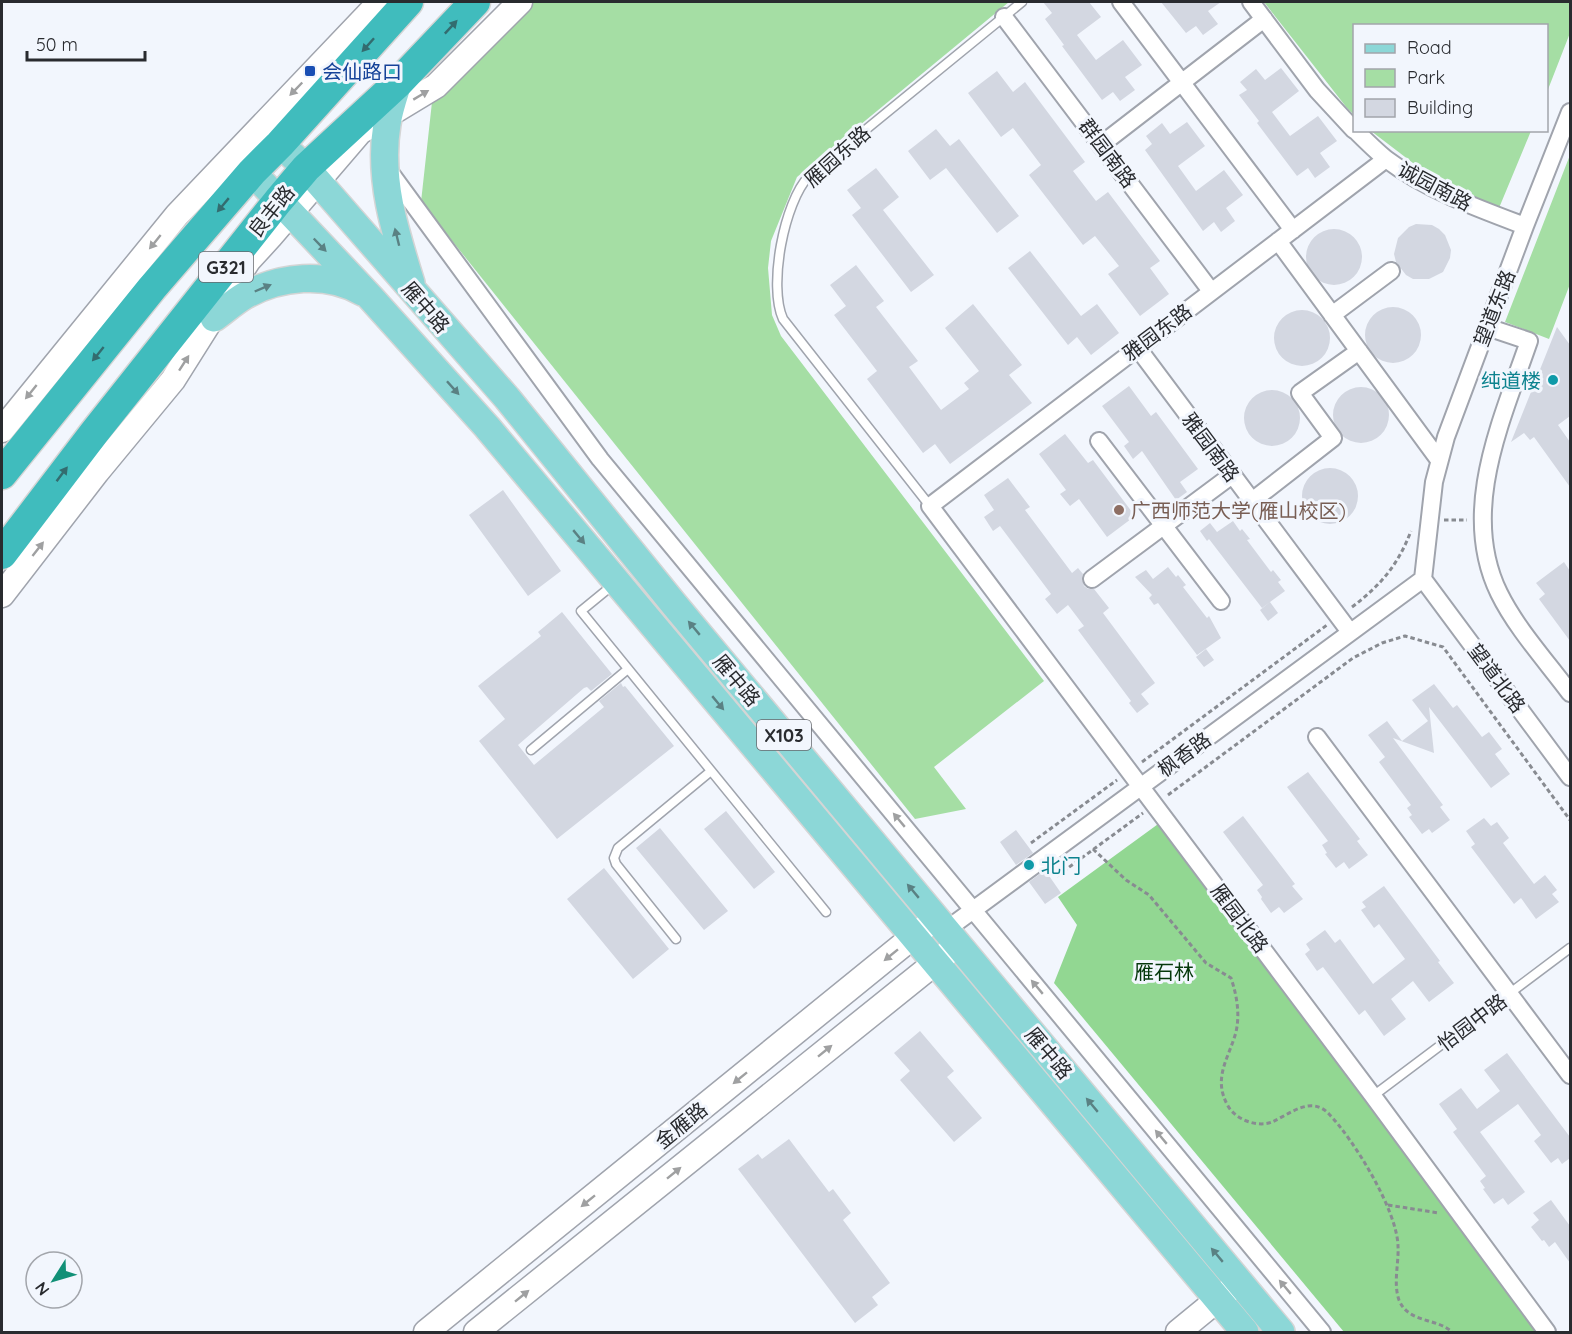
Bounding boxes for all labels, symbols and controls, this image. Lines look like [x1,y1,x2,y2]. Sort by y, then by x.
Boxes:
one-way arrow [444,19,458,34]
scale bar [27,24,146,62]
legend [1353,24,1548,132]
text: 50 m [36,33,78,56]
text: Road [1407,36,1452,59]
one-way arrow [361,37,375,52]
place label: 会仙路口 [322,59,402,84]
marker: 会仙路口 [303,64,317,78]
text: Park [1407,66,1445,89]
one-way arrow [289,82,303,97]
one-way arrow [413,89,430,100]
text: Building [1407,96,1473,119]
street label: 群园南路 [1074,114,1142,192]
street label: 雁园东路 [799,120,875,192]
street label: 诚园南路 [1394,156,1476,216]
street label: 良丰路 [242,180,300,242]
one-way arrow [217,197,230,213]
one-way arrow [392,228,401,246]
one-way arrow [149,234,162,249]
one-way arrow [313,238,327,252]
road number: G321 [199,252,253,282]
street label: 望道东路 [1468,266,1520,350]
street label: 雁中路 [397,276,455,338]
one-way arrow [255,283,273,293]
street label: 雅园东路 [1118,298,1196,366]
one-way arrow [93,347,105,362]
one-way arrow [179,355,190,371]
place label: 纯道楼 [1481,368,1541,393]
marker: 纯道楼 [1546,373,1560,387]
one-way arrow [446,381,460,396]
one-way arrow [25,384,38,399]
street label: 雅园南路 [1177,408,1245,486]
one-way arrow [56,467,68,482]
place label: 广西师范大学(雁山校区) [1131,498,1346,523]
marker: 广西师范大学(雁山校区) [1112,503,1126,517]
one-way arrow [572,529,585,544]
one-way arrow [31,541,44,557]
one-way arrow [688,620,701,636]
street label: 望道北路 [1463,639,1531,717]
street label: 雁中路 [708,649,766,711]
one-way arrow [711,695,723,710]
road number: X103 [757,720,811,750]
street label: 枫香路 [1152,726,1216,782]
one-way arrow [892,812,905,828]
place label: 北门 [1041,853,1081,878]
marker: 北门 [1022,858,1036,872]
street label: 雁园北路 [1206,879,1274,957]
one-way arrow [907,883,920,899]
one-way arrow [883,949,899,962]
park label: 雁石林 [1134,959,1194,984]
one-way arrow [1031,979,1043,994]
street label: 怡园中路 [1433,988,1511,1056]
street label: 雁中路 [1020,1022,1078,1084]
one-way arrow [817,1044,833,1057]
one-way arrow [732,1071,747,1084]
street label: 金雁路 [650,1096,712,1154]
one-way arrow [1086,1098,1099,1113]
one-way arrow [1154,1129,1167,1145]
one-way arrow [666,1168,681,1180]
one-way arrow [581,1194,596,1207]
one-way arrow [1210,1247,1223,1263]
north arrow [24,1250,84,1310]
text: N [30,1278,54,1300]
one-way arrow [1278,1279,1291,1295]
one-way arrow [514,1289,530,1302]

